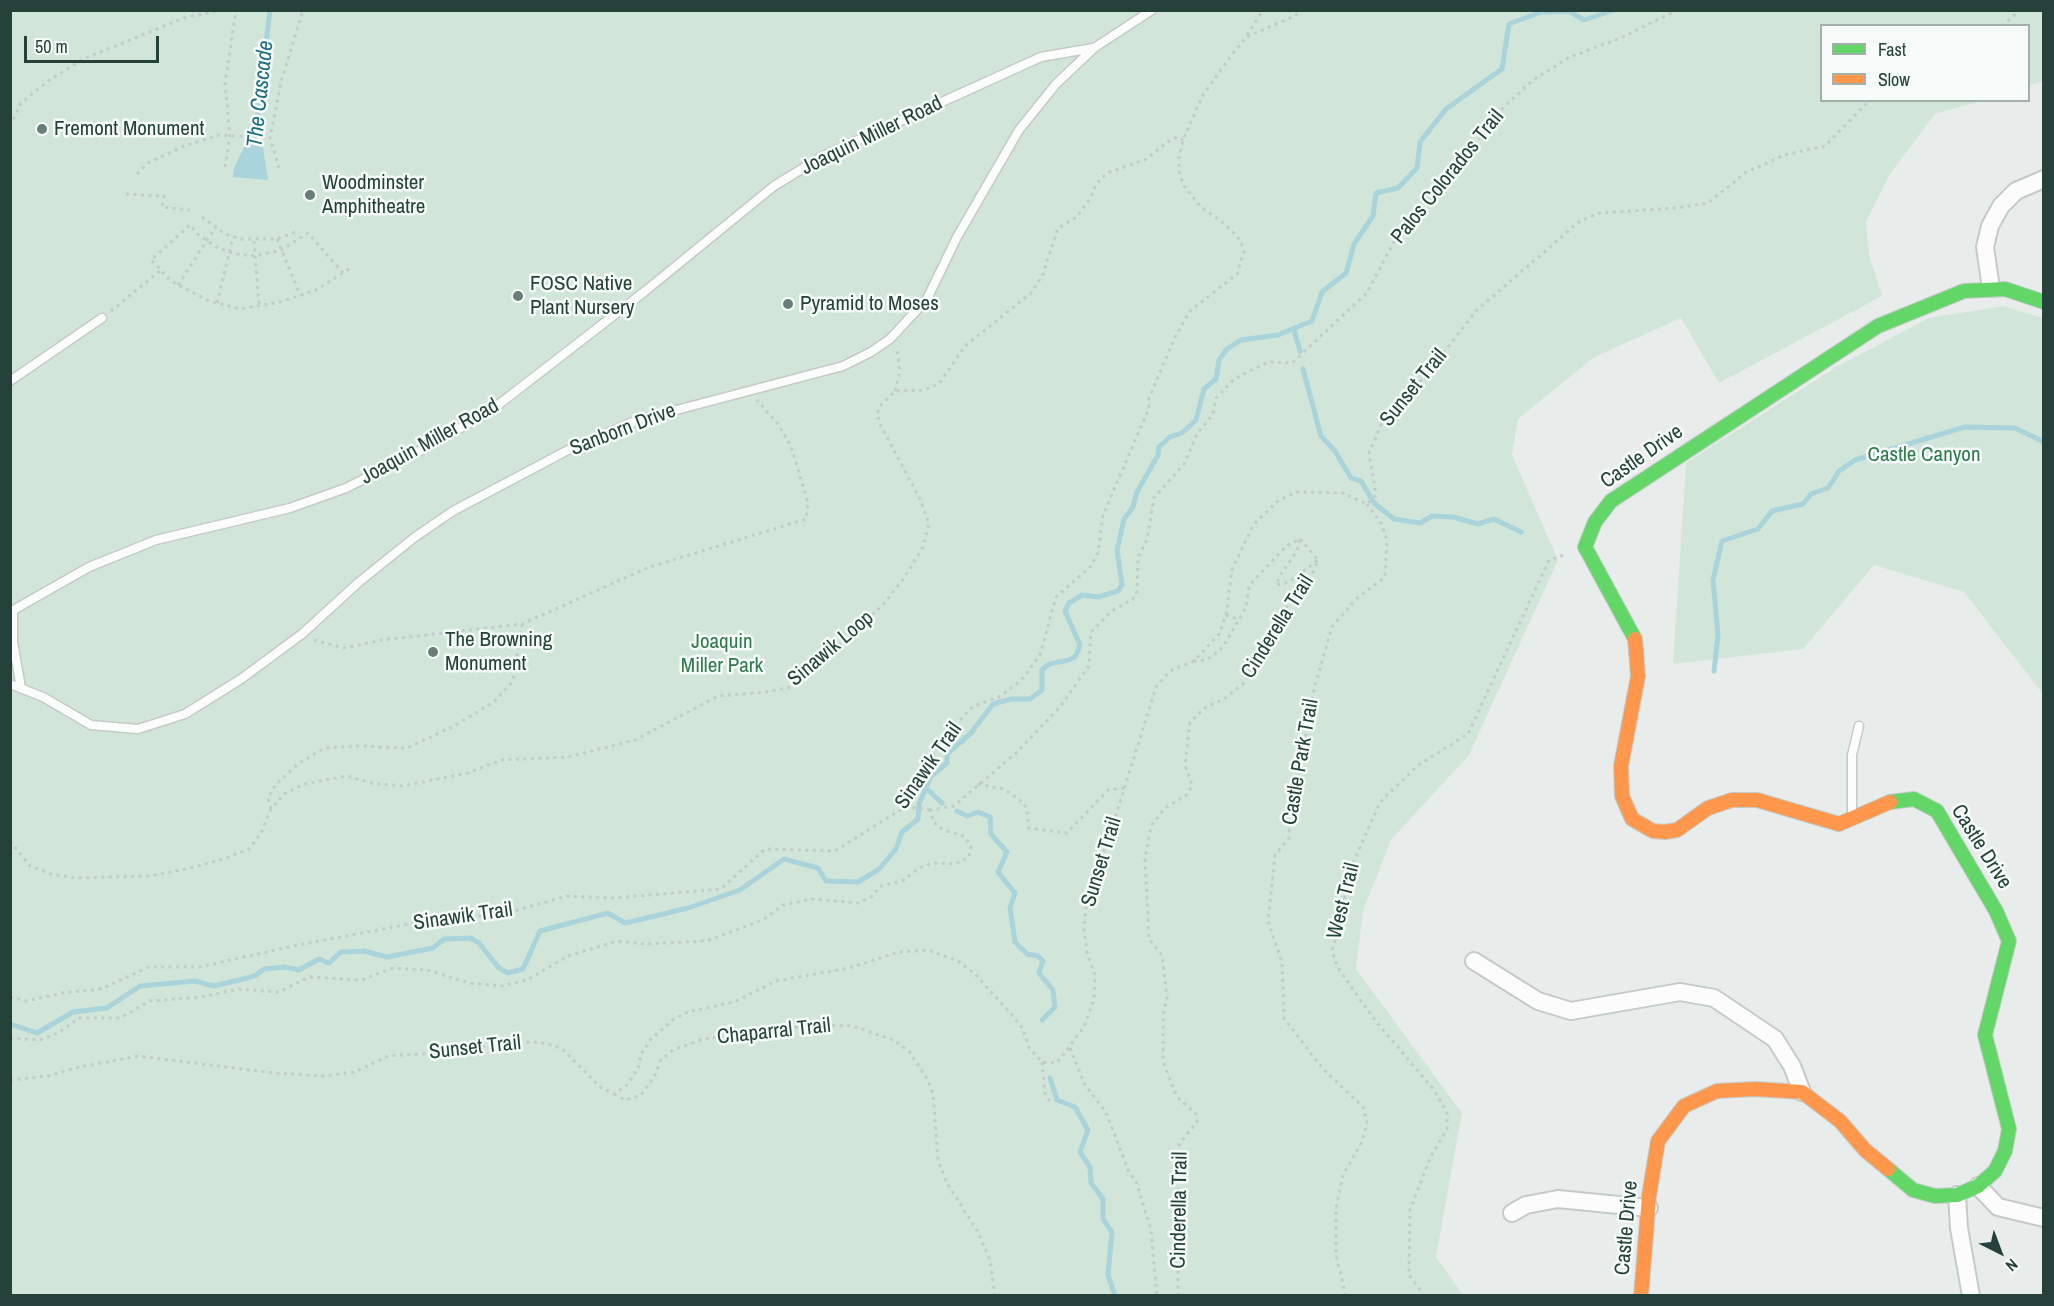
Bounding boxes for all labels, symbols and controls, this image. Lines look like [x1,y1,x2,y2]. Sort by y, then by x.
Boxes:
scale bar [27,24,162,62]
legend [1820,24,2030,102]
text: 50 m [35,34,68,59]
text: Fast [1878,37,1906,62]
water label: The Cascade [242,39,280,149]
text: Slow [1878,67,1910,92]
street label: Joaquin Miller Road [797,91,947,181]
street label: Palos Colorados Trail [1386,105,1510,249]
place label: Fremont Monument [54,116,204,142]
marker: Fremont Monument [35,122,49,136]
place label: Woodminster Amphitheatre [322,170,425,220]
marker: Woodminster Amphitheatre [303,188,317,202]
place label: FOSC Native Plant Nursery [530,271,634,321]
marker: FOSC Native Plant Nursery [511,289,525,303]
place label: Pyramid to Moses [800,291,939,317]
marker: Pyramid to Moses [781,297,795,311]
street label: Sunset Trail [1375,344,1453,432]
street label: Joaquin Miller Road [357,394,503,490]
street label: Sanborn Drive [567,398,679,462]
street label: Castle Drive [1596,420,1688,494]
park label: Castle Canyon [1868,442,1980,468]
street label: Cinderella Trail [1236,571,1320,683]
street label: Sinawik Loop [783,606,879,692]
place label: The Browning Monument [445,627,552,677]
park label: Joaquin Miller Park [681,629,763,679]
marker: The Browning Monument [426,645,440,659]
street label: Castle Park Trail [1278,697,1324,827]
street label: Sinawik Trail [890,718,968,814]
street label: Castle Drive [1945,800,2017,894]
street label: Sunset Trail [1076,814,1128,910]
street label: West Trail [1322,860,1366,942]
street label: Sinawik Trail [412,898,514,936]
street label: Chaparral Trail [716,1014,832,1050]
street label: Sunset Trail [428,1031,522,1065]
street label: Cinderella Trail [1166,1151,1194,1269]
street label: Castle Drive [1610,1180,1644,1276]
north arrow [1970,1222,2030,1282]
text: N [2001,1254,2023,1277]

